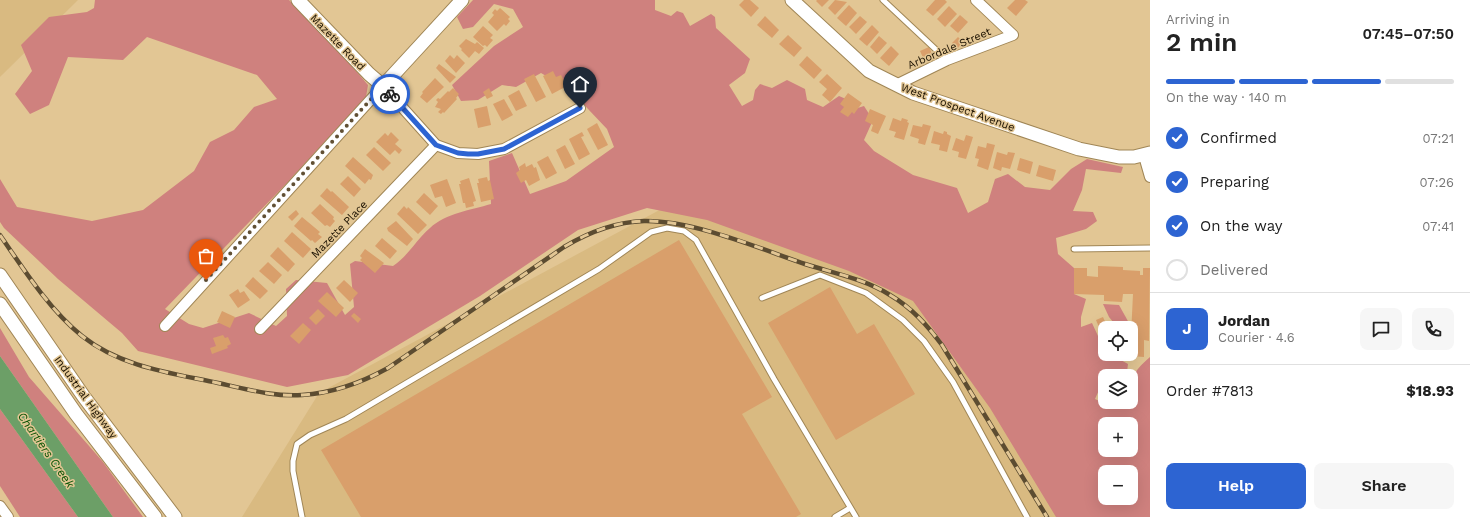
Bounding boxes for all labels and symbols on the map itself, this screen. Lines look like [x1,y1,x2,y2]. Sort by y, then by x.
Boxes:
street label: Mazette Road [308,12,368,73]
street label: Arbordale Street [906,25,993,72]
pin [563,67,597,108]
courier [370,74,410,114]
street label: West Prospect Avenue [899,81,1017,134]
street label: Mazette Place [309,198,370,261]
pin [189,239,223,280]
street label: Industrial Highway [51,354,120,441]
water label: Chartiers Creek [15,410,78,491]

